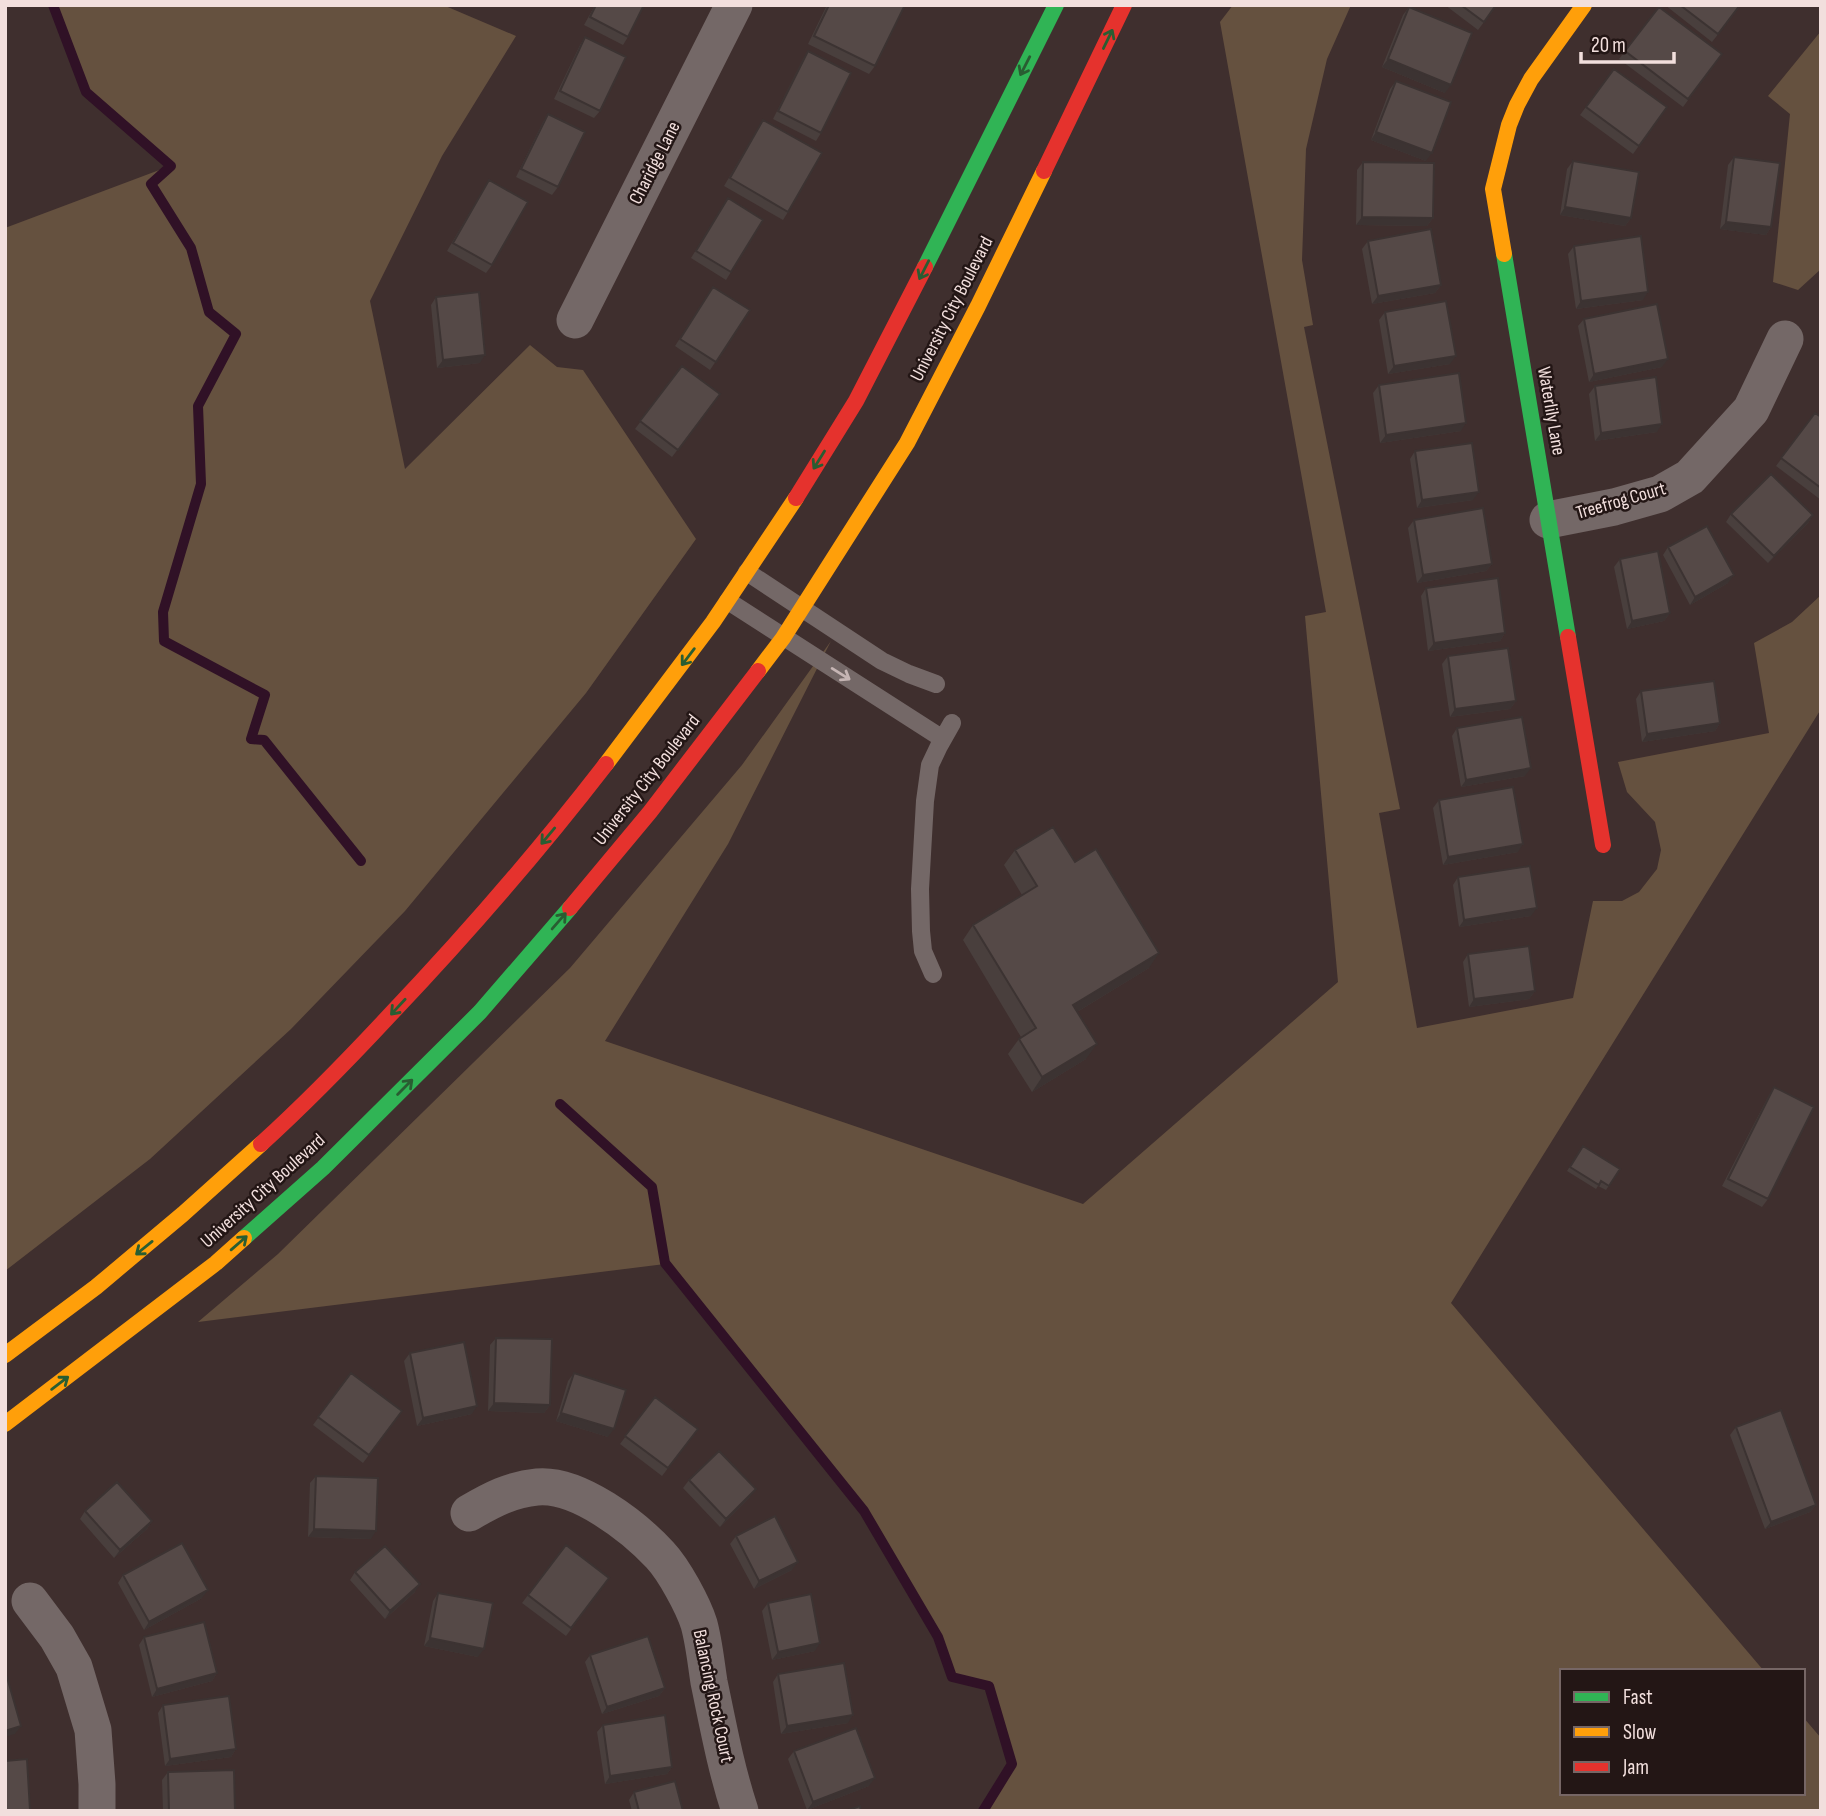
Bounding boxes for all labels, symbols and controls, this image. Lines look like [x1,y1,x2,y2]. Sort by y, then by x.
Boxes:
scale bar [1581,21,1674,65]
one-way arrow [1101,29,1115,50]
text: 20 m [1591,33,1626,58]
one-way arrow [1018,55,1032,76]
street label: Charidge Lane [624,118,686,208]
street label: University City Boulevard [906,233,998,385]
one-way arrow [916,259,930,280]
street label: Waterlily Lane [1532,365,1570,457]
one-way arrow [812,450,826,470]
street label: Treefrog Court [1574,477,1669,525]
one-way arrow [681,647,696,666]
one-way arrow [830,667,850,681]
street label: University City Boulevard [589,710,705,850]
one-way arrow [541,827,556,845]
one-way arrow [551,912,567,930]
one-way arrow [389,998,406,1015]
one-way arrow [396,1079,413,1096]
street label: University City Boulevard [196,1129,330,1253]
one-way arrow [230,1235,248,1251]
one-way arrow [136,1240,154,1255]
one-way arrow [50,1376,69,1391]
street label: Balancing Rock Court [688,1627,738,1765]
legend [1560,1669,1805,1795]
text: Fast [1623,1685,1653,1710]
text: Slow [1623,1720,1657,1745]
text: Jam [1622,1755,1649,1780]

